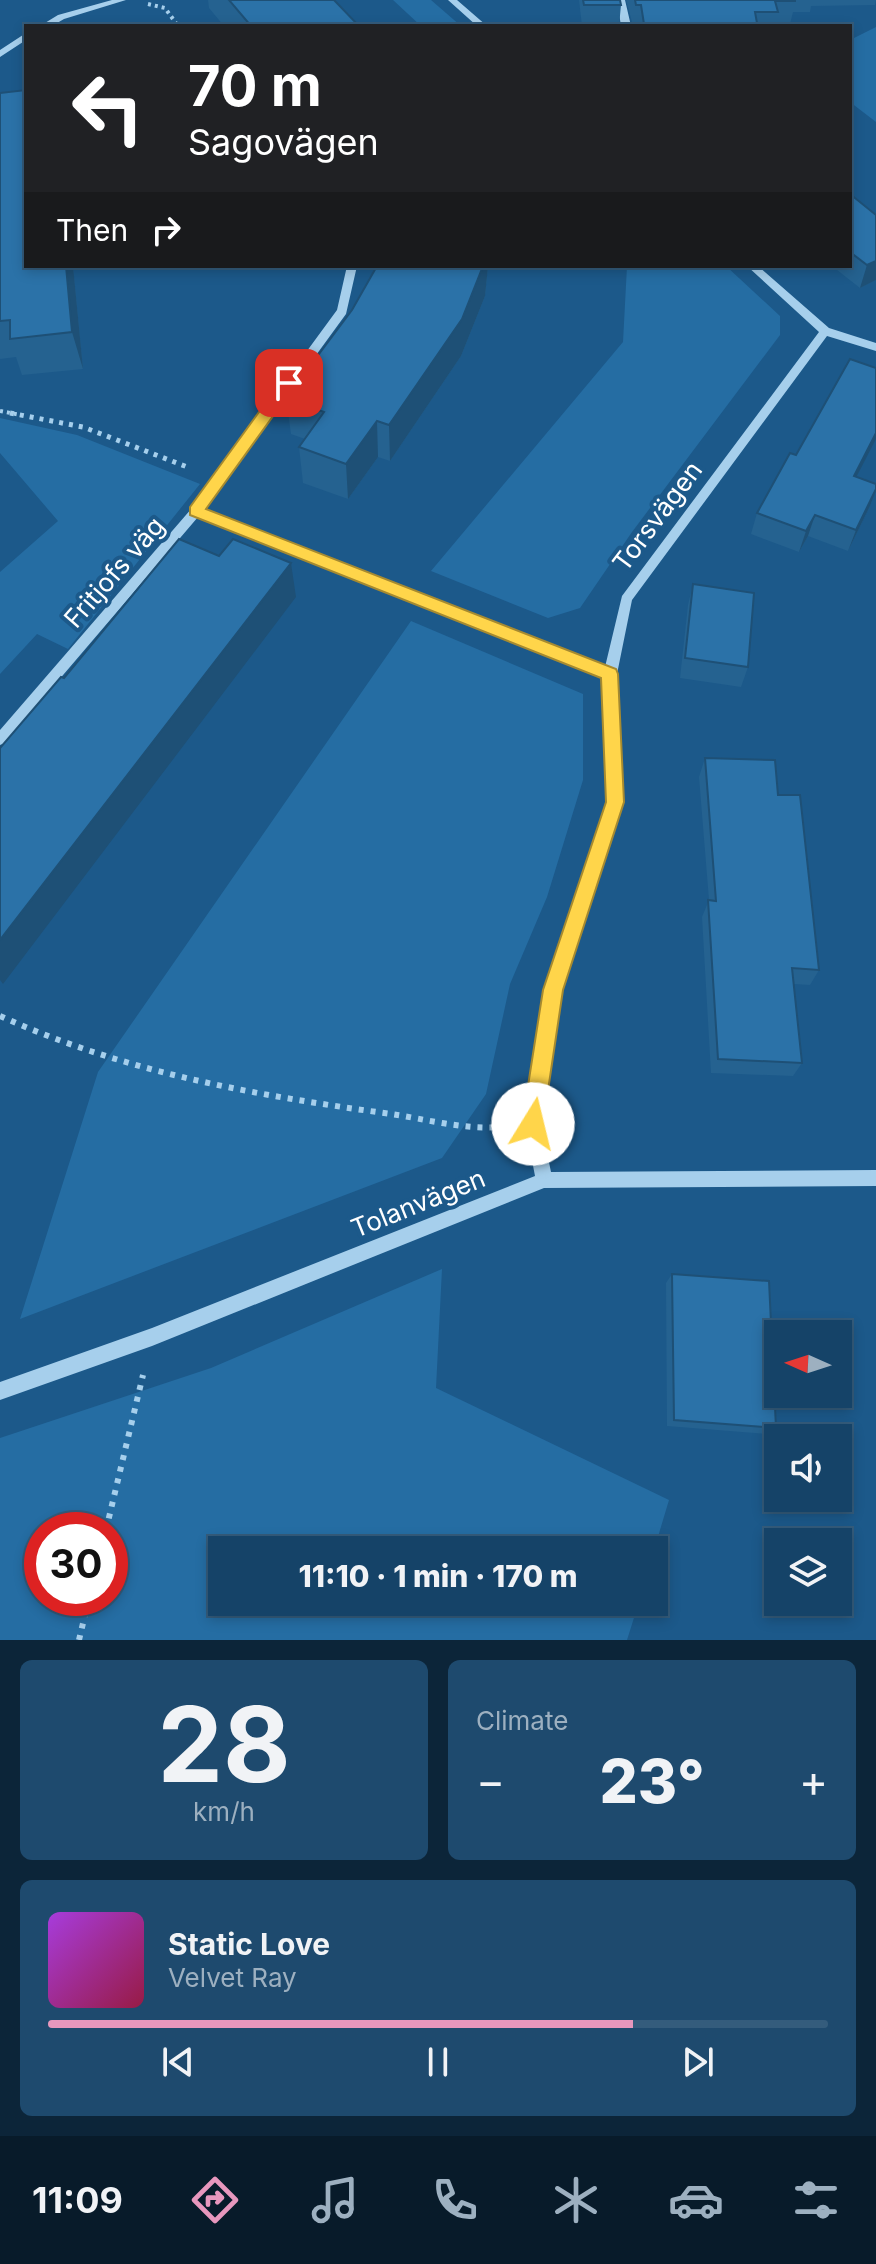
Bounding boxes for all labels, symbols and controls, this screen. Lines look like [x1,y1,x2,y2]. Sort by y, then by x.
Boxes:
text: 70 m [188,52,322,120]
icon: left [56,56,160,160]
text: Sagovägen [188,120,379,164]
icon: right [144,208,188,252]
text: Then [56,212,128,248]
pin [255,349,323,417]
icon: arrive [267,361,311,405]
street label: Torsvägen [606,455,708,577]
street label: Fritjofs väg [57,510,171,634]
position arrow [491,1082,575,1166]
street label: Tolanvägen [346,1162,490,1244]
north arrow [764,1320,852,1408]
map controls [764,1320,852,1616]
button: sound [764,1424,852,1512]
speed limit sign: 30 [24,1512,128,1616]
button: layers [764,1528,852,1616]
text: 11:10 · 1 min · 170 m [298,1558,578,1594]
text: 28 [157,1681,291,1807]
text: Climate [476,1705,568,1736]
text: 23° [599,1745,705,1817]
text: − [476,1754,505,1808]
text: + [799,1754,828,1808]
text: km/h [193,1796,255,1827]
text: Static Love [168,1926,330,1962]
text: Velvet Ray [168,1962,297,1993]
icon: previous [156,2040,200,2084]
icon: pause [416,2040,460,2084]
icon: next [676,2040,720,2084]
icon: directions [187,2172,243,2228]
icon: music [307,2172,363,2228]
icon: phone [427,2172,483,2228]
icon: climate [548,2172,604,2228]
icon: car [668,2172,724,2228]
icon: filters [788,2172,844,2228]
text: 11:09 [32,2178,123,2222]

